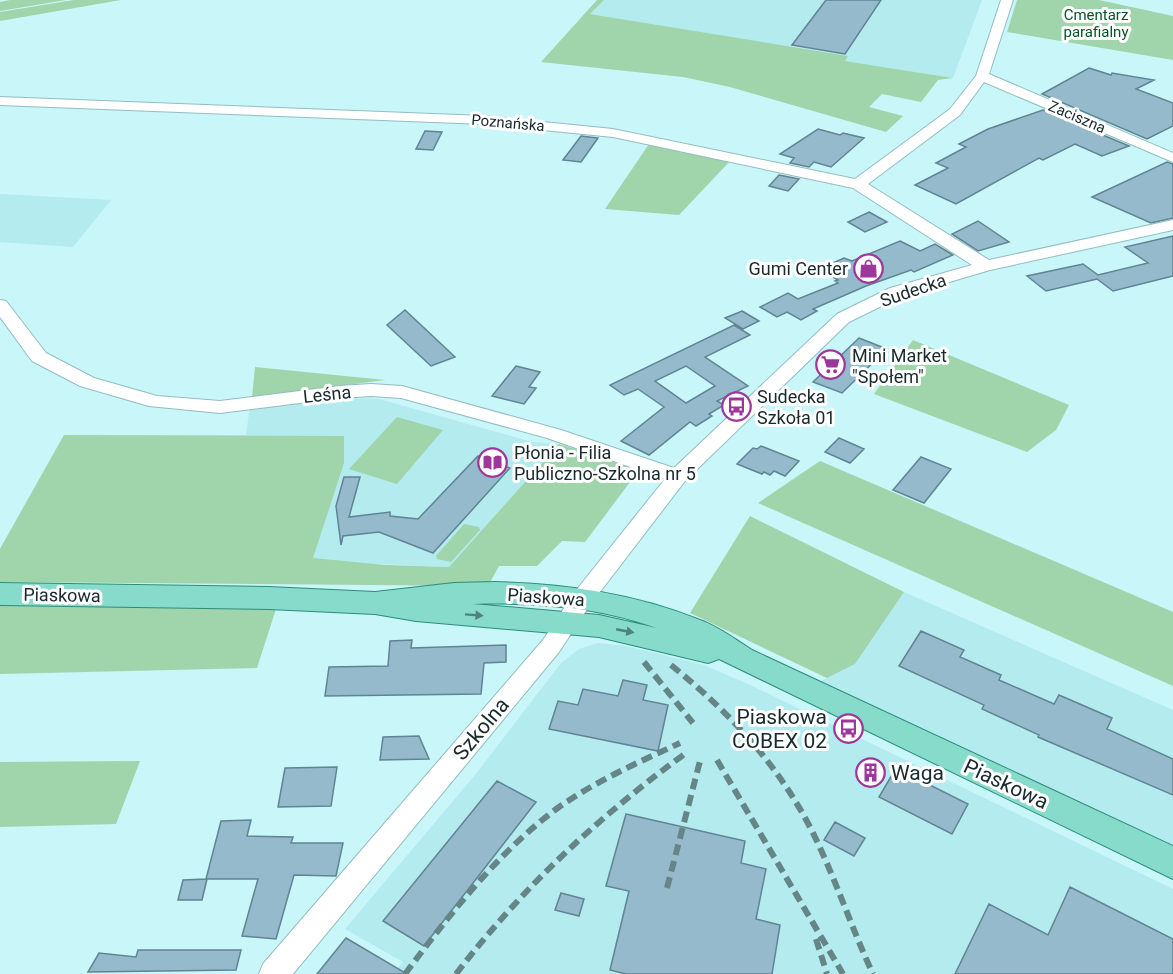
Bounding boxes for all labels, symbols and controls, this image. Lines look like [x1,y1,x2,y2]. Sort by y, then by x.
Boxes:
park label: Cmentarz parafialny [1063,6,1129,41]
street label: Zaciszna [1046,97,1108,137]
street label: Poznańska [471,111,545,135]
shop icon: Gumi Center [853,252,885,284]
place label: Gumi Center [748,258,848,279]
street label: Sudecka [877,269,949,311]
place label: Mini Market "Społem" [852,345,947,387]
supermarket icon: Mini Market "Społem" [815,349,847,381]
street label: Leśna [302,381,352,407]
place label: Sudecka Szkoła 01 [757,386,835,428]
bus stop icon: Sudecka Szkoła 01 [720,390,752,422]
place label: Płonia - Filia Publiczno-Szkolna nr 5 [514,442,696,484]
library icon: Płonia - Filia Publiczno-Szkolna nr 5 [477,446,509,478]
street label: Piaskowa [23,584,101,606]
street label: Piaskowa [507,584,585,610]
one-way arrow [465,610,484,619]
one-way arrow [616,627,635,636]
street label: Szkolna [448,693,514,765]
place label: Piaskowa COBEX 02 [732,705,827,753]
bus stop icon: Piaskowa COBEX 02 [832,713,864,745]
street label: Piaskowa [960,754,1052,814]
building icon: Waga [854,757,886,789]
place label: Waga [891,761,944,785]

